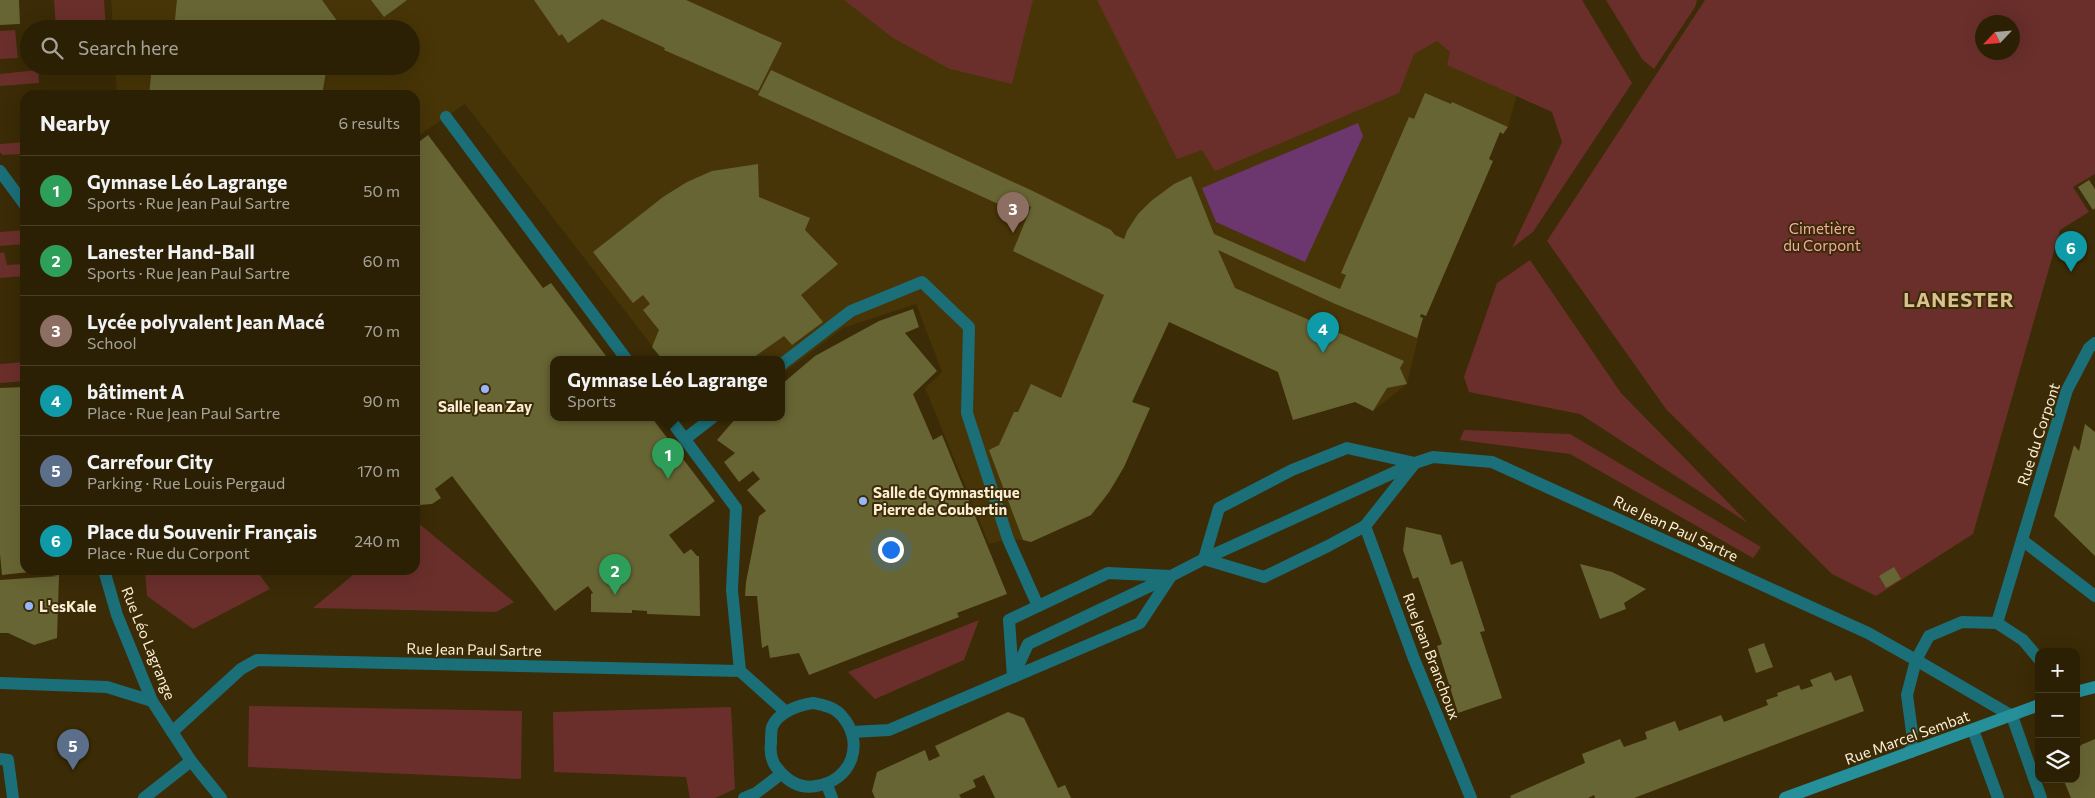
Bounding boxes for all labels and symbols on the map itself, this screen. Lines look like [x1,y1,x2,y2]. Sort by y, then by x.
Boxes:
north arrow [1975,15,2020,60]
pin: 3 [997,192,1029,233]
park label: Cimetière du Corpont [1783,219,1861,254]
pin: 6 [2055,231,2087,272]
district label: LANESTER [1903,287,2015,311]
pin: 4 [1307,312,1339,353]
street label: Rue du Corpont [2013,380,2063,488]
marker: Salle Jean Zay [479,383,491,395]
place label: Salle Jean Zay [438,397,533,415]
pin: 1 [652,438,684,479]
place label: Salle de Gymnastique Pierre de Coubertin [873,483,1020,518]
street label: Rue Jean Paul Sartre [1611,491,1741,565]
marker: Salle de Gymnastique Pierre de Coubertin [857,495,869,507]
your location [878,537,904,563]
pin: 2 [599,554,631,595]
street label: Rue Léo Lagrange [118,584,180,702]
street label: Rue Jean Branchoux [1400,590,1464,722]
place label: L'esKale [39,597,96,615]
marker: L'esKale [23,600,35,612]
street label: Rue Jean Paul Sartre [406,639,542,659]
street label: Rue Marcel Sembat [1842,706,1972,768]
pin: 5 [57,729,89,770]

